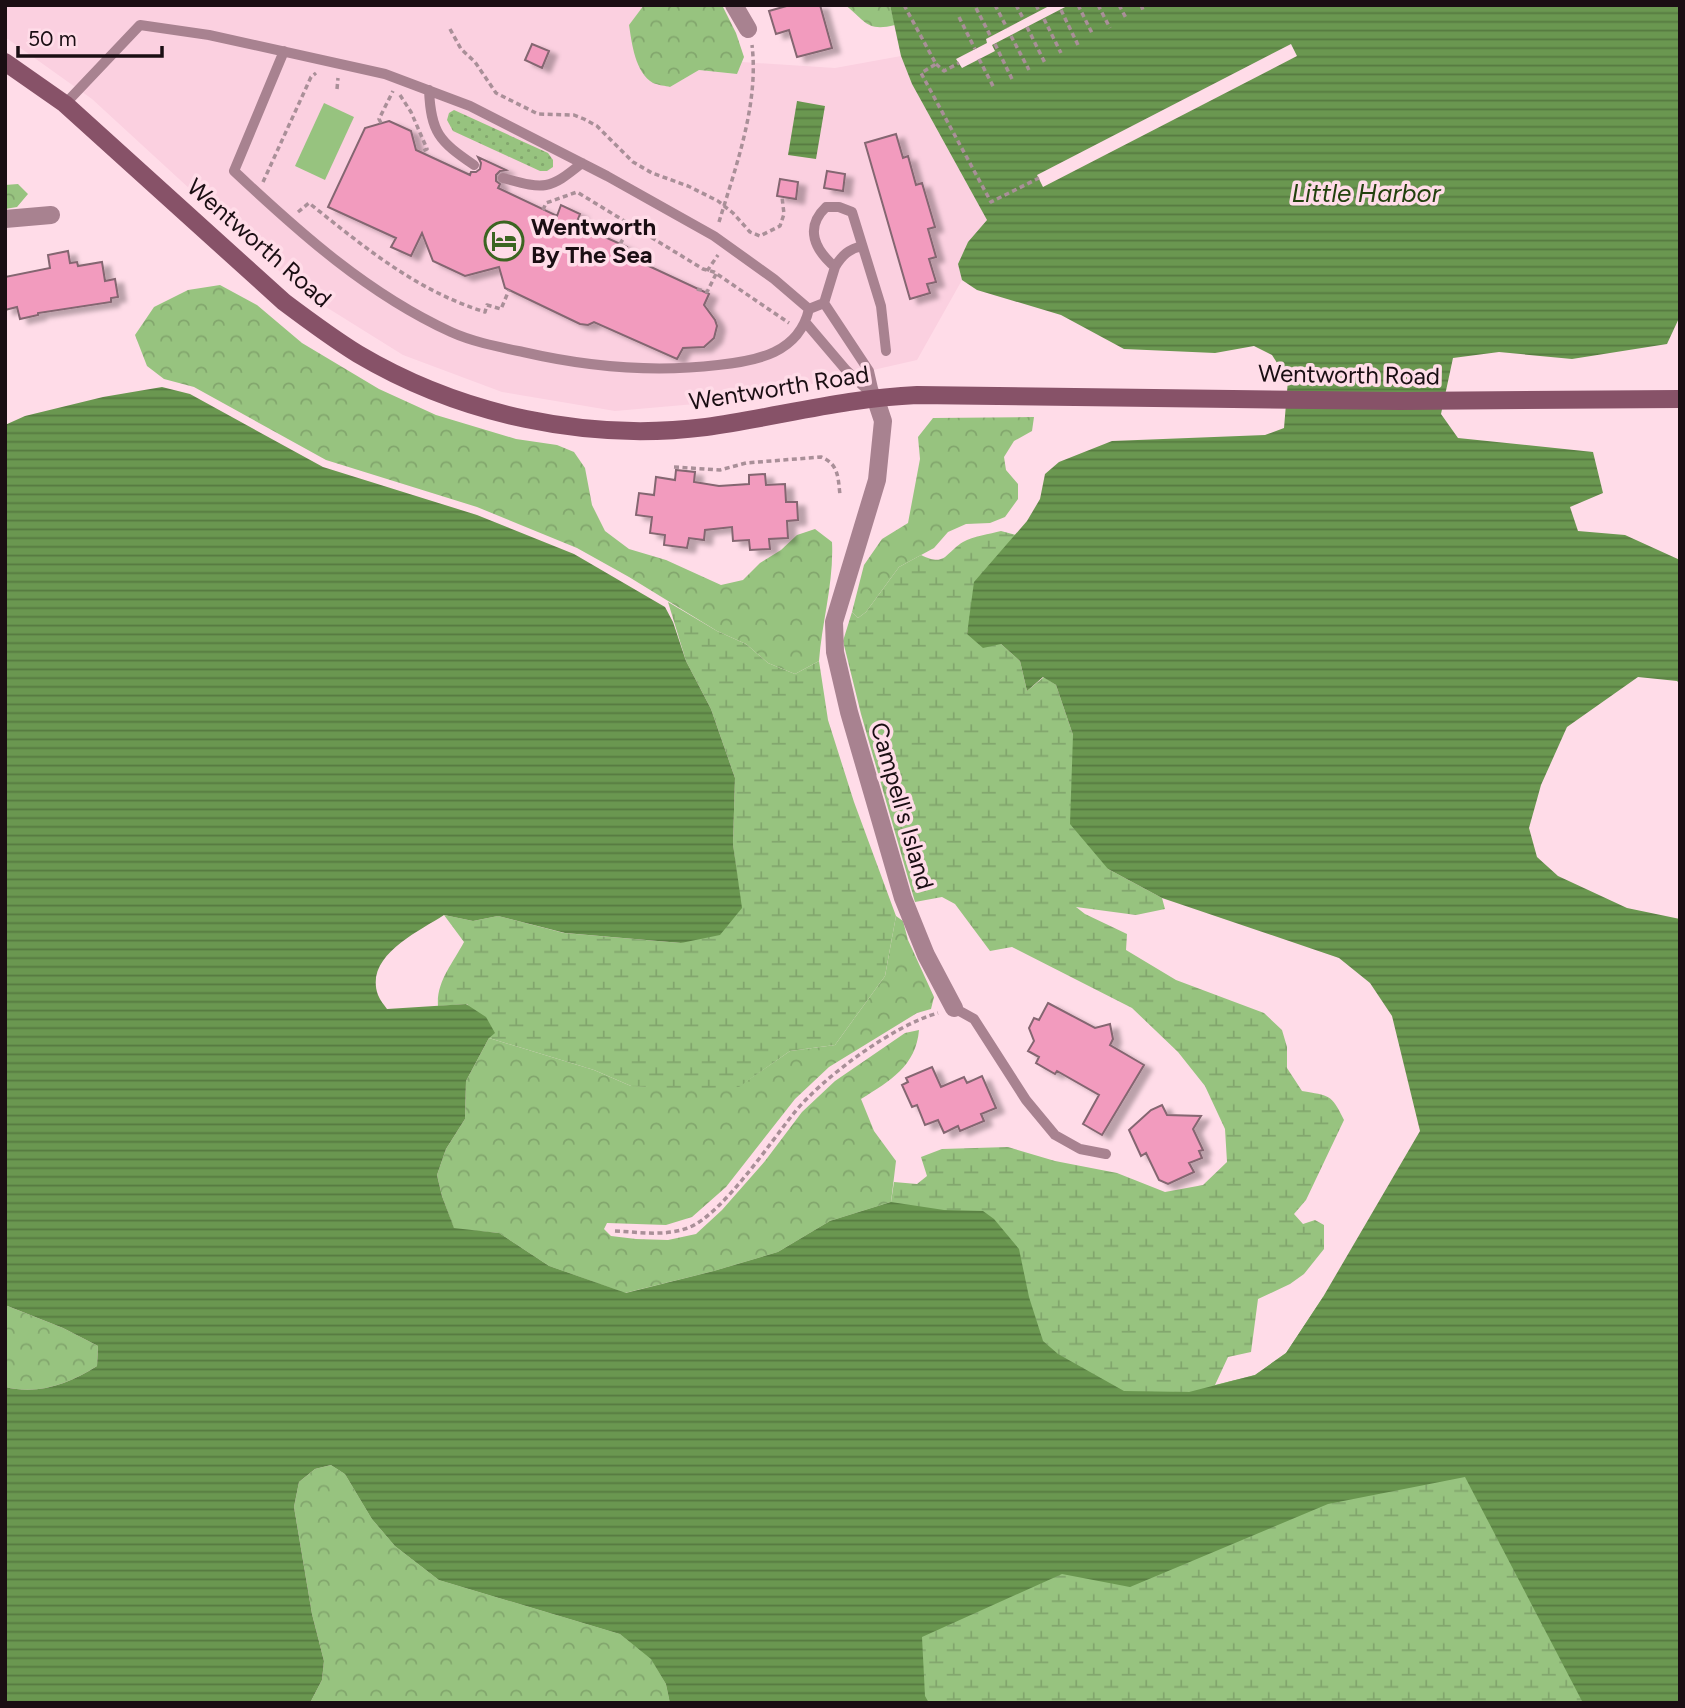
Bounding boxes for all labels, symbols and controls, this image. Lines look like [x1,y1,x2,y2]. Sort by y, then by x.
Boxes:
scale bar [18,14,161,58]
text: 50 m [28,26,77,51]
street label: Wentworth Road [181,172,337,313]
water label: Little Harbor [1292,177,1442,209]
place label: Wentworth By The Sea [531,212,656,269]
hotel icon: Wentworth By The Sea [483,220,525,262]
street label: Wentworth Road [1258,358,1440,391]
street label: Wentworth Road [687,359,871,416]
street label: Campell's Island [865,719,940,893]

